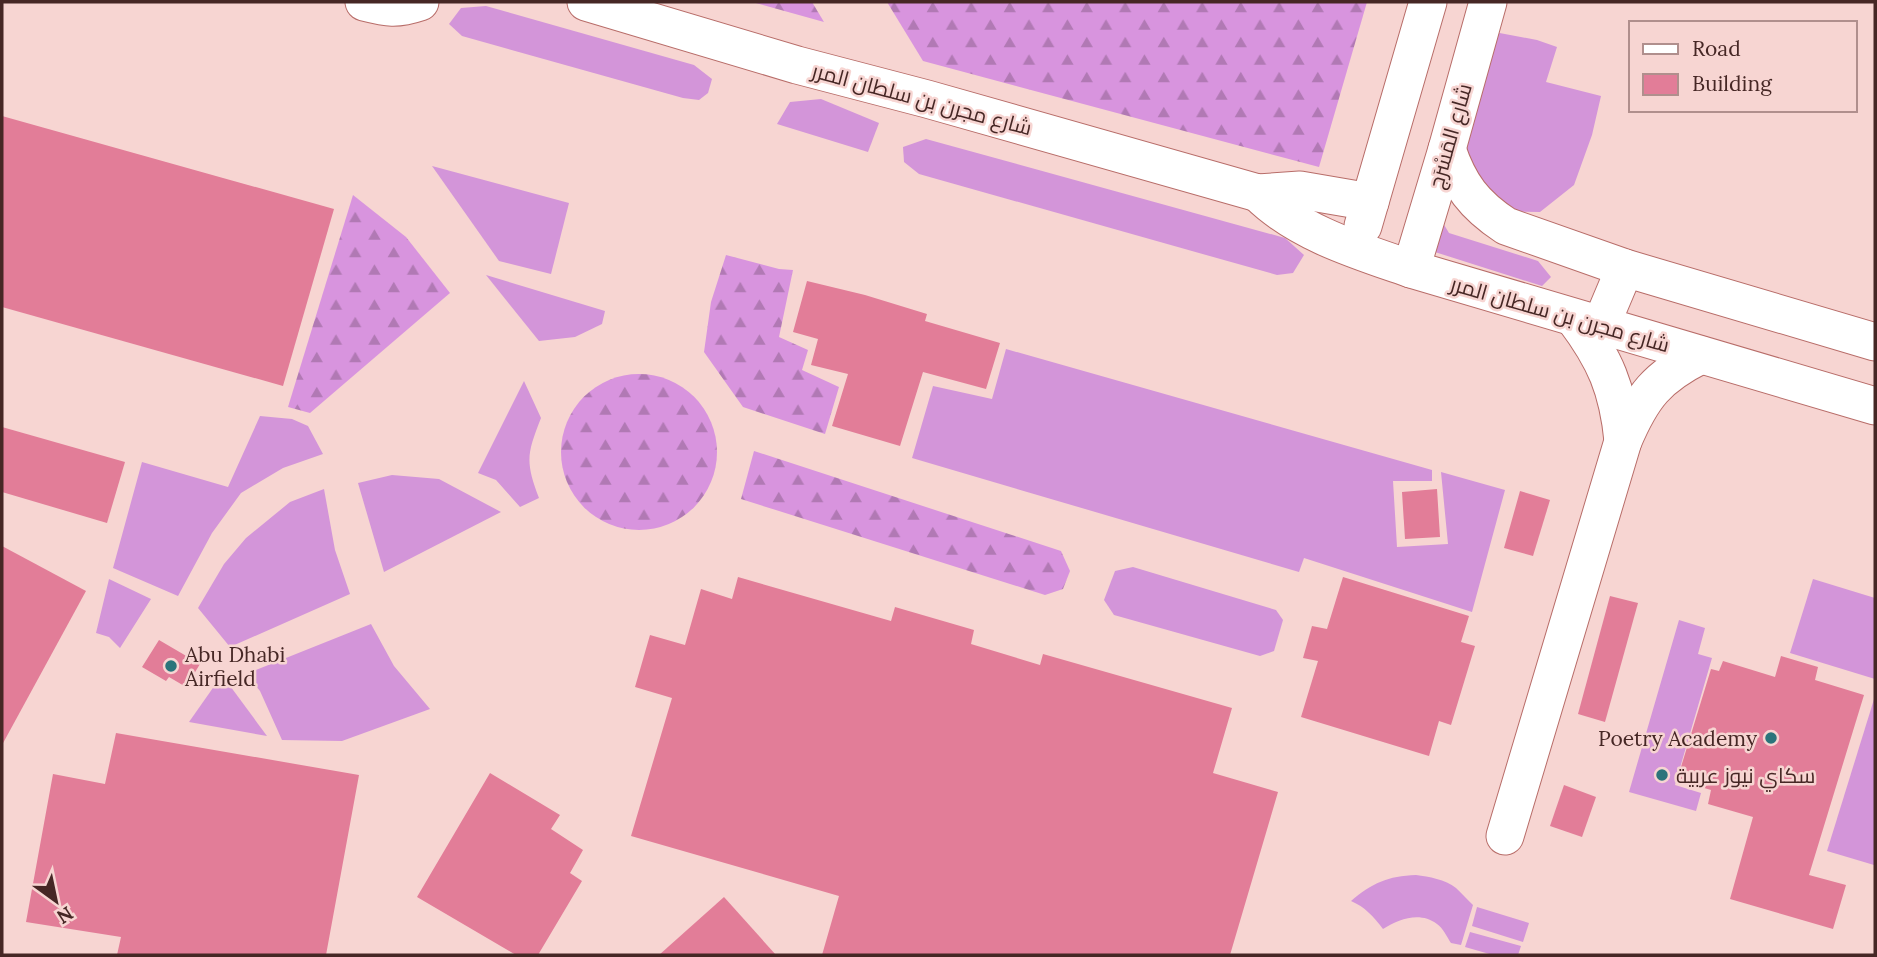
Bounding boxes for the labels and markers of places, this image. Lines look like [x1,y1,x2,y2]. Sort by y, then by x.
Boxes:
place label: Abu Dhabi Airfield [184,641,285,692]
marker: Abu Dhabi Airfield [163,658,179,674]
place label: Poetry Academy [1598,725,1757,752]
marker: Poetry Academy [1763,730,1779,746]
place label: سكاي نيوز عربية [1676,762,1815,792]
marker: سكاي نيوز عربية [1654,767,1670,783]

